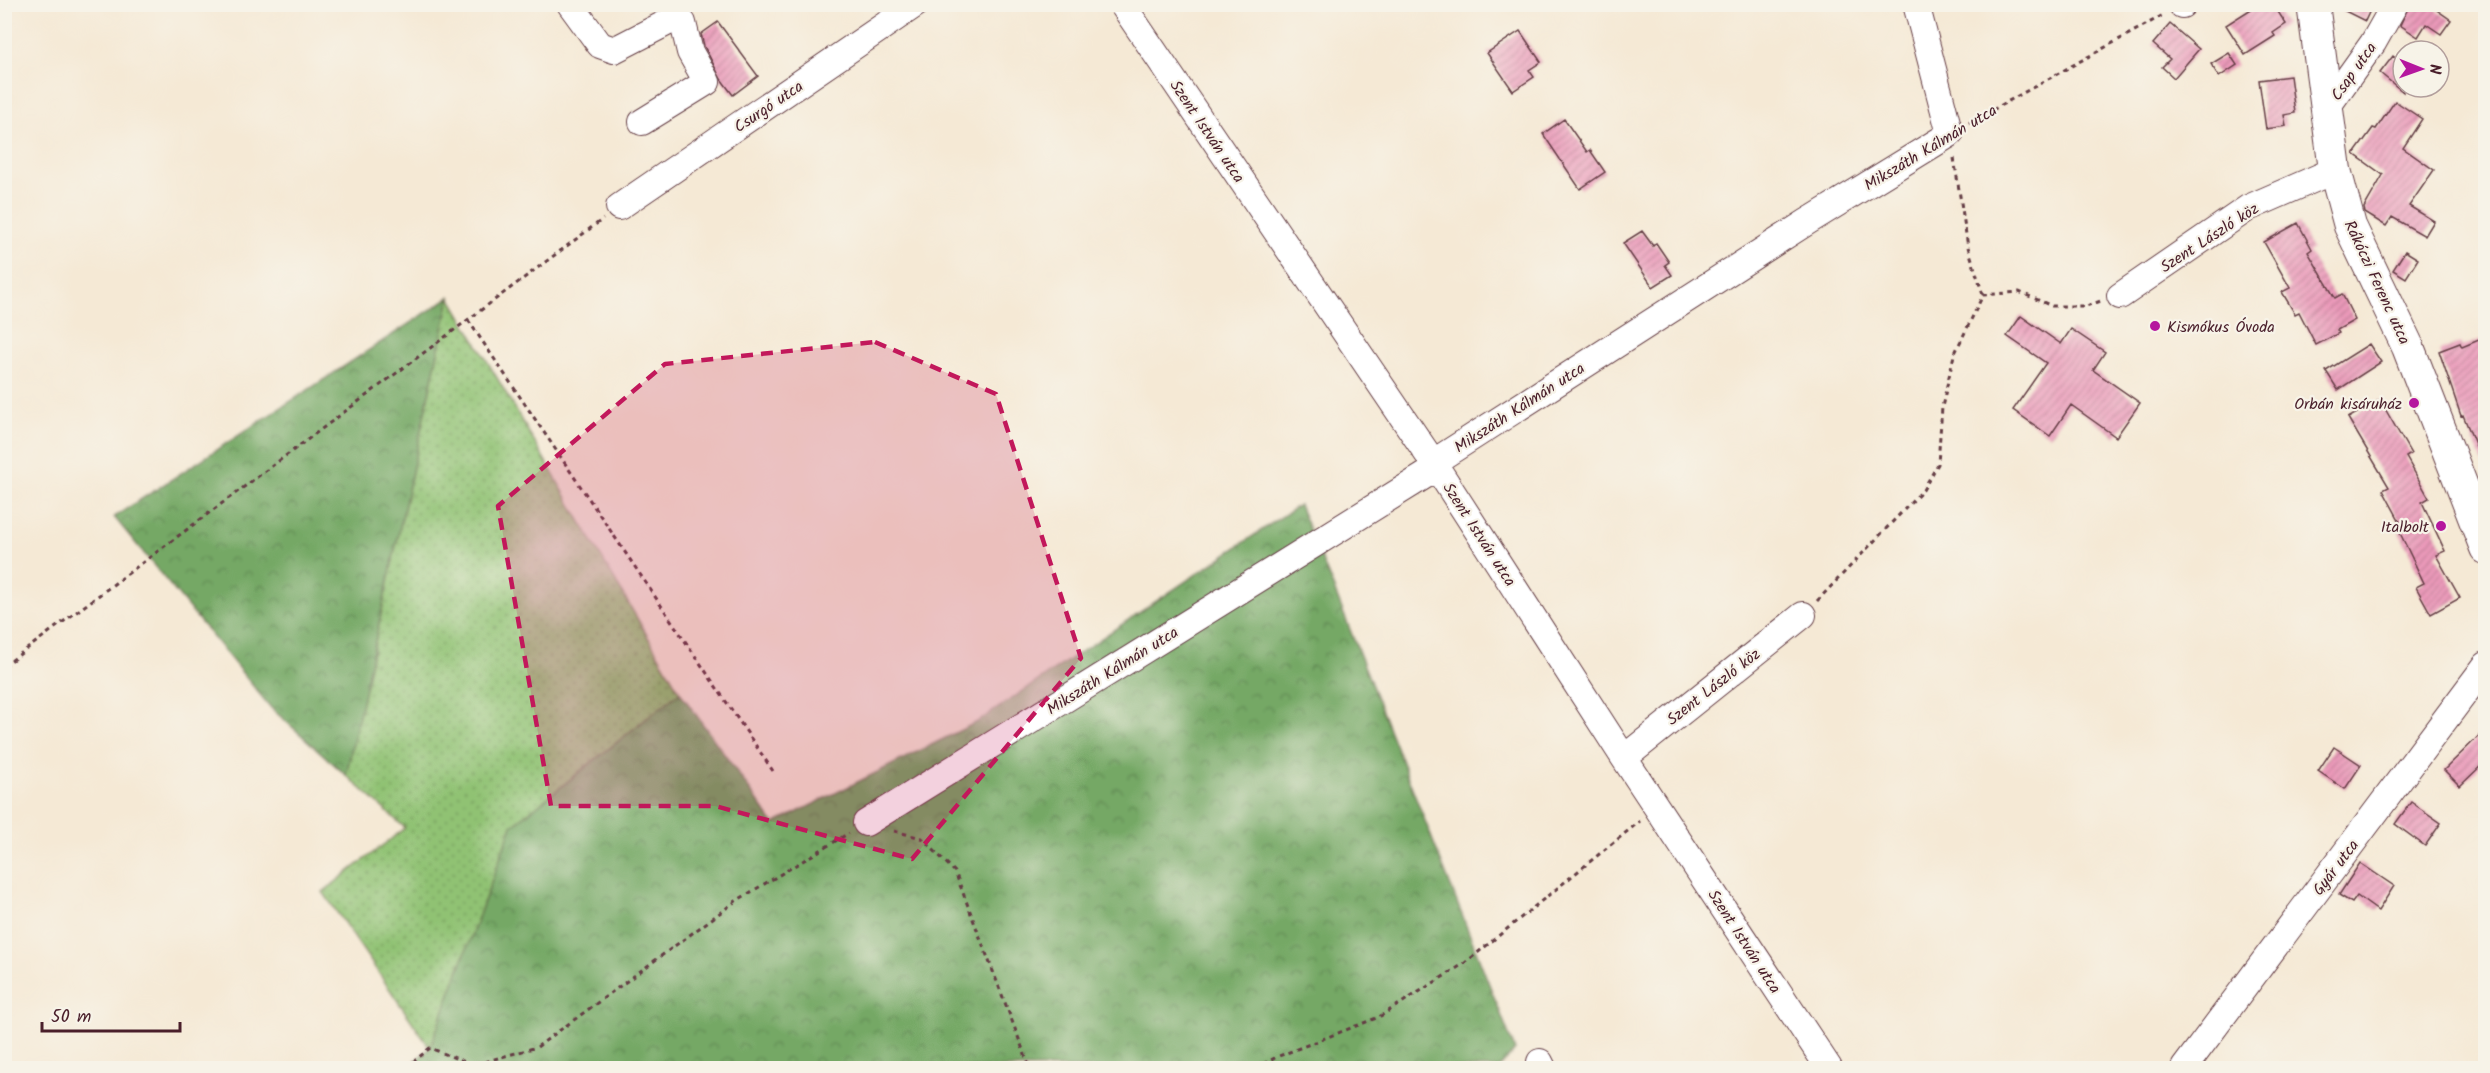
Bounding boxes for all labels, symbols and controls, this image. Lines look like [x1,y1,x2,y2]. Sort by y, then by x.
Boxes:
street label: Csap utca [2325,37,2384,106]
north arrow [2391,39,2451,99]
text: N [2422,64,2447,75]
street label: Csurgó utca [729,75,809,140]
street label: Szent István utca [1163,75,1251,188]
street label: Mikszáth Kálmán utca [1860,99,2002,198]
street label: Szent László köz [2155,197,2264,280]
street label: Rákóczi Ferenc utca [2337,216,2416,349]
place label: Kismókus Óvoda [2167,315,2275,340]
marker: Kismókus Óvoda [2148,319,2162,333]
street label: Mikszáth Kálmán utca [1450,357,1590,460]
place label: Orbán kisáruház [2294,392,2402,417]
marker: Orbán kisáruház [2407,396,2421,410]
street label: Szent István utca [1436,478,1522,592]
place label: Italbolt [2381,515,2430,540]
marker: Italbolt [2434,519,2448,533]
street label: Mikszáth Kálmán utca [1042,621,1184,722]
street label: Szent László köz [1662,642,1766,732]
street label: Gyár utca [2307,834,2366,901]
street label: Szent István utca [1701,885,1787,999]
scale bar [42,995,180,1033]
text: 50 m [51,1003,91,1032]

